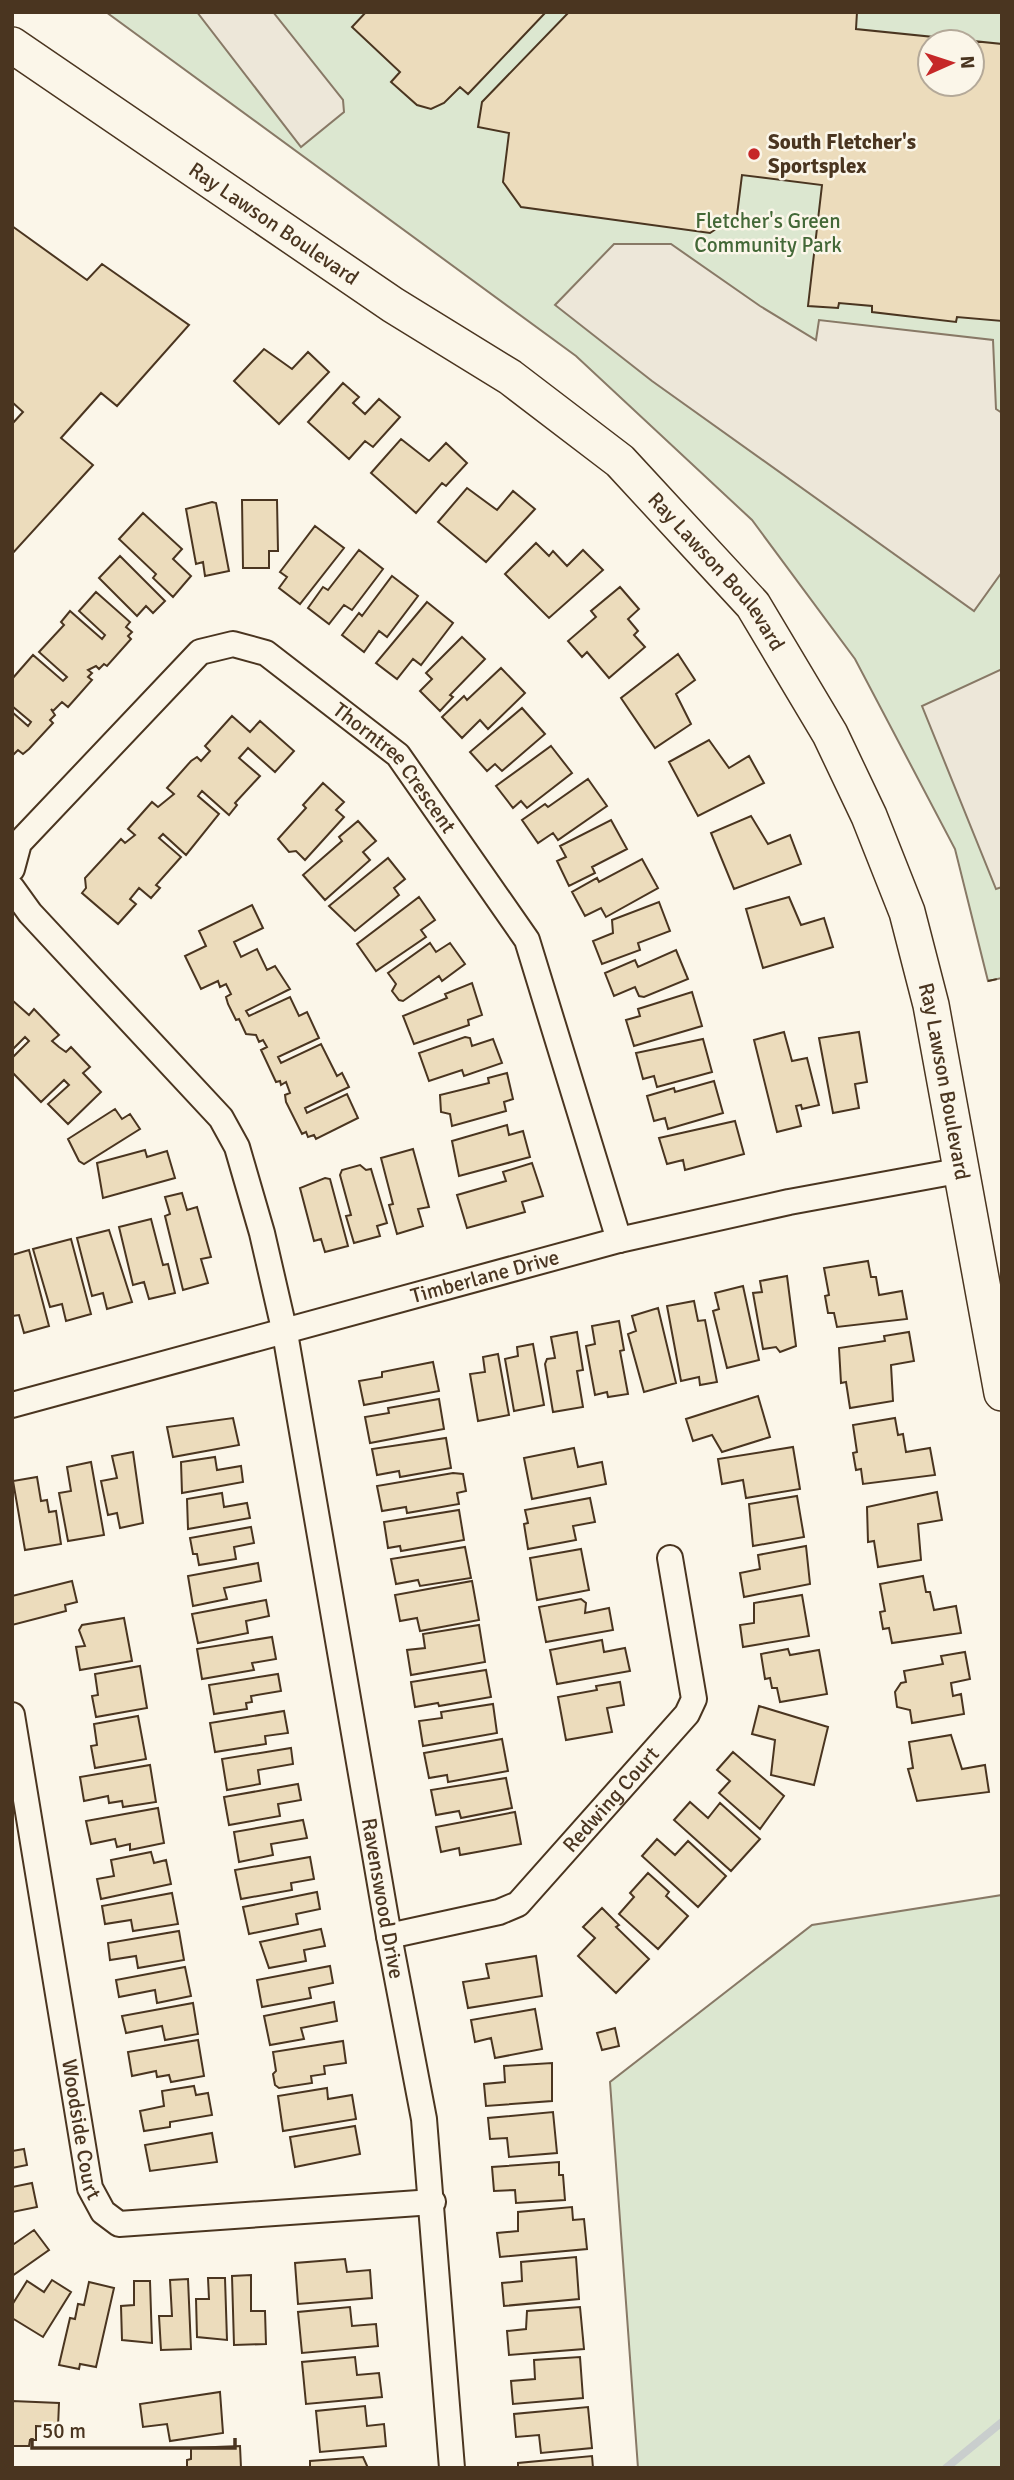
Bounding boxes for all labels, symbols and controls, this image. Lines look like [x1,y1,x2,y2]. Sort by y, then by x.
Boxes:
north arrow [916,28,986,98]
text: N [955,55,979,69]
place label: South Fletcher's Sportsplex [768,129,916,179]
marker: South Fletcher's Sportsplex [746,146,762,162]
street label: Ray Lawson Boulevard [184,157,364,291]
park label: Fletcher's Green Community Park [694,208,842,258]
street label: Ray Lawson Boulevard [642,487,790,655]
street label: Thorntree Crescent [328,697,462,838]
street label: Ray Lawson Boulevard [913,980,976,1182]
street label: Timberlane Drive [408,1244,562,1309]
street label: Redwing Court [557,1741,665,1858]
street label: Ravenswood Drive [356,1816,410,1981]
street label: Woodside Court [56,2057,107,2204]
scale bar [32,2406,234,2450]
text: 50 m [42,2418,86,2444]

